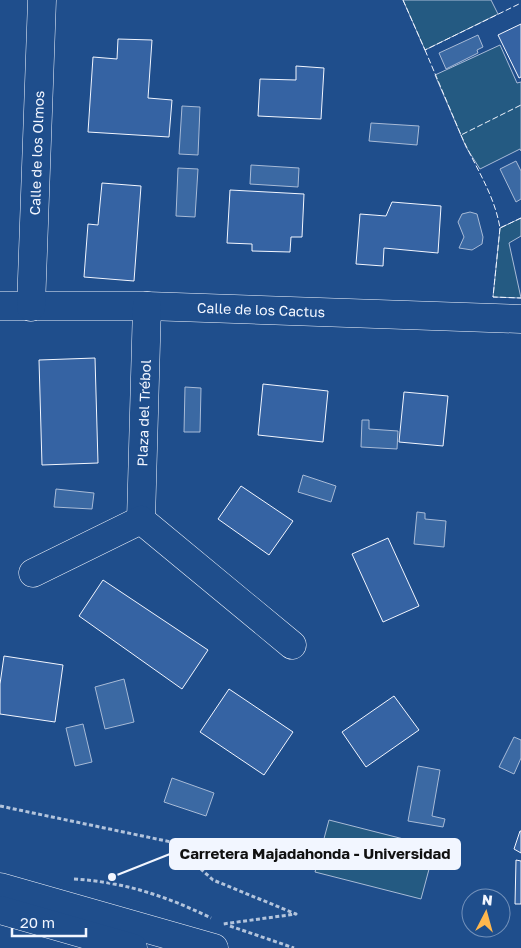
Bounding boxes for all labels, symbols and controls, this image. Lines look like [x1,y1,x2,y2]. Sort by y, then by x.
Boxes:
street label: Calle de los Olmos [26,90,47,216]
street label: Calle de los Cactus [197,299,325,320]
street label: Plaza del Trébol [133,359,154,467]
callout: Carretera Majadahonda - Universidad [170,839,460,869]
text: Carretera Majadahonda - Universidad [180,844,450,862]
north arrow [461,888,511,938]
text: N [481,891,494,909]
scale bar [12,906,86,938]
text: 20 m [20,913,55,931]

